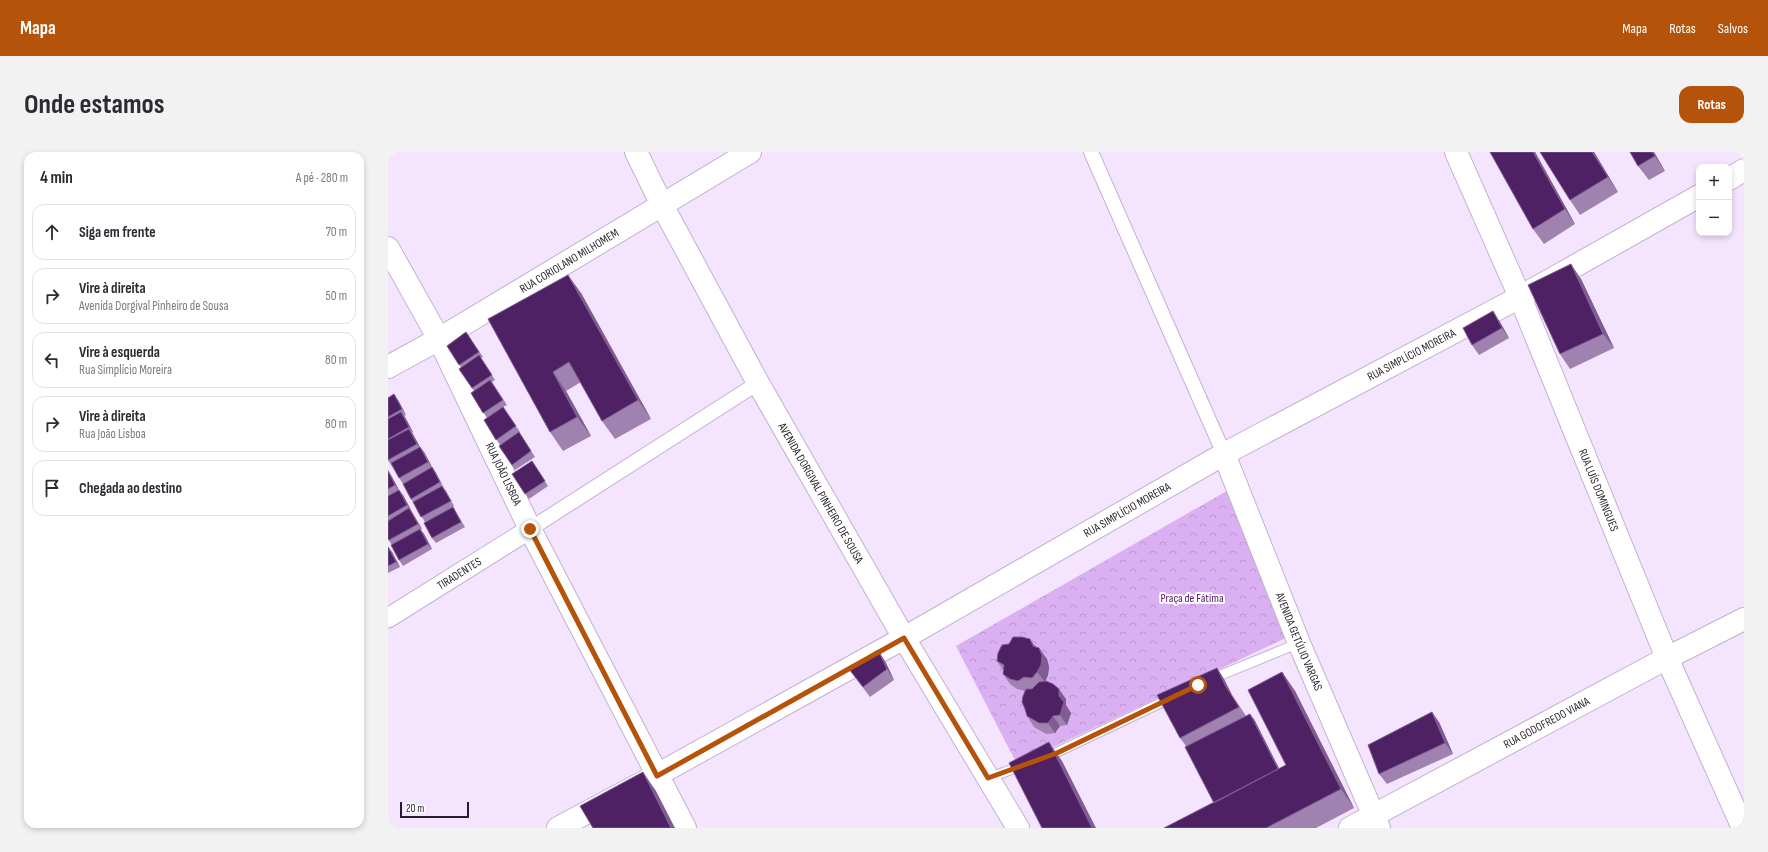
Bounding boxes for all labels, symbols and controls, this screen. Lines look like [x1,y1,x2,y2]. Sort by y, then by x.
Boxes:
text: Mapa [20,17,56,40]
text: Mapa [1622,20,1647,37]
text: Rotas [1669,20,1696,37]
text: Salvos [1718,20,1748,37]
button: Rotas [1679,86,1744,123]
text: Onde estamos [24,88,164,121]
map controls [1696,164,1732,236]
button: + [1696,164,1732,200]
text: 4 min [40,168,73,188]
text: A pé · 280 m [296,170,348,186]
button: − [1696,200,1732,236]
icon: ahead [41,221,63,243]
text: Siga em frente [79,223,156,242]
text: 70 m [326,224,347,240]
street label: RUA CORIOLANO MILHOMEM [517,225,621,296]
text: Vire à direita [79,279,146,298]
icon: right [41,285,63,307]
text: 50 m [326,288,347,304]
text: Avenida Dorgival Pinheiro de Sousa [79,298,229,314]
street label: RUA SIMPLÍCIO MOREIRA [1365,325,1459,384]
text: Vire à esquerda [79,343,160,362]
icon: left [41,349,63,371]
text: 80 m [325,352,347,368]
text: Rua Simplício Moreira [79,362,172,378]
text: Vire à direita [79,407,146,426]
icon: right [41,413,63,435]
text: 80 m [325,416,347,432]
street label: AVENIDA DORGIVAL PINHEIRO DE SOUSA [774,419,867,567]
text: Rua João Lisboa [79,426,146,442]
street label: RUA JOÃO LISBOA [482,440,525,509]
street label: RUA LUÍS DOMINGUES [1575,447,1622,534]
icon: arrive [41,477,63,499]
street label: RUA SIMPLÍCIO MOREIRA [1081,478,1174,541]
text: Chegada ao destino [79,479,182,498]
route end [521,520,539,538]
street label: TIRADENTES [434,554,484,593]
street label: AVENIDA GETÚLIO VARGAS [1272,589,1326,693]
park label: Praça de Fátima [1160,591,1224,606]
route start [1189,676,1207,694]
street label: RUA GODOFREDO VIANA [1501,693,1593,752]
scale bar [400,800,469,819]
text: 20 m [406,802,424,815]

